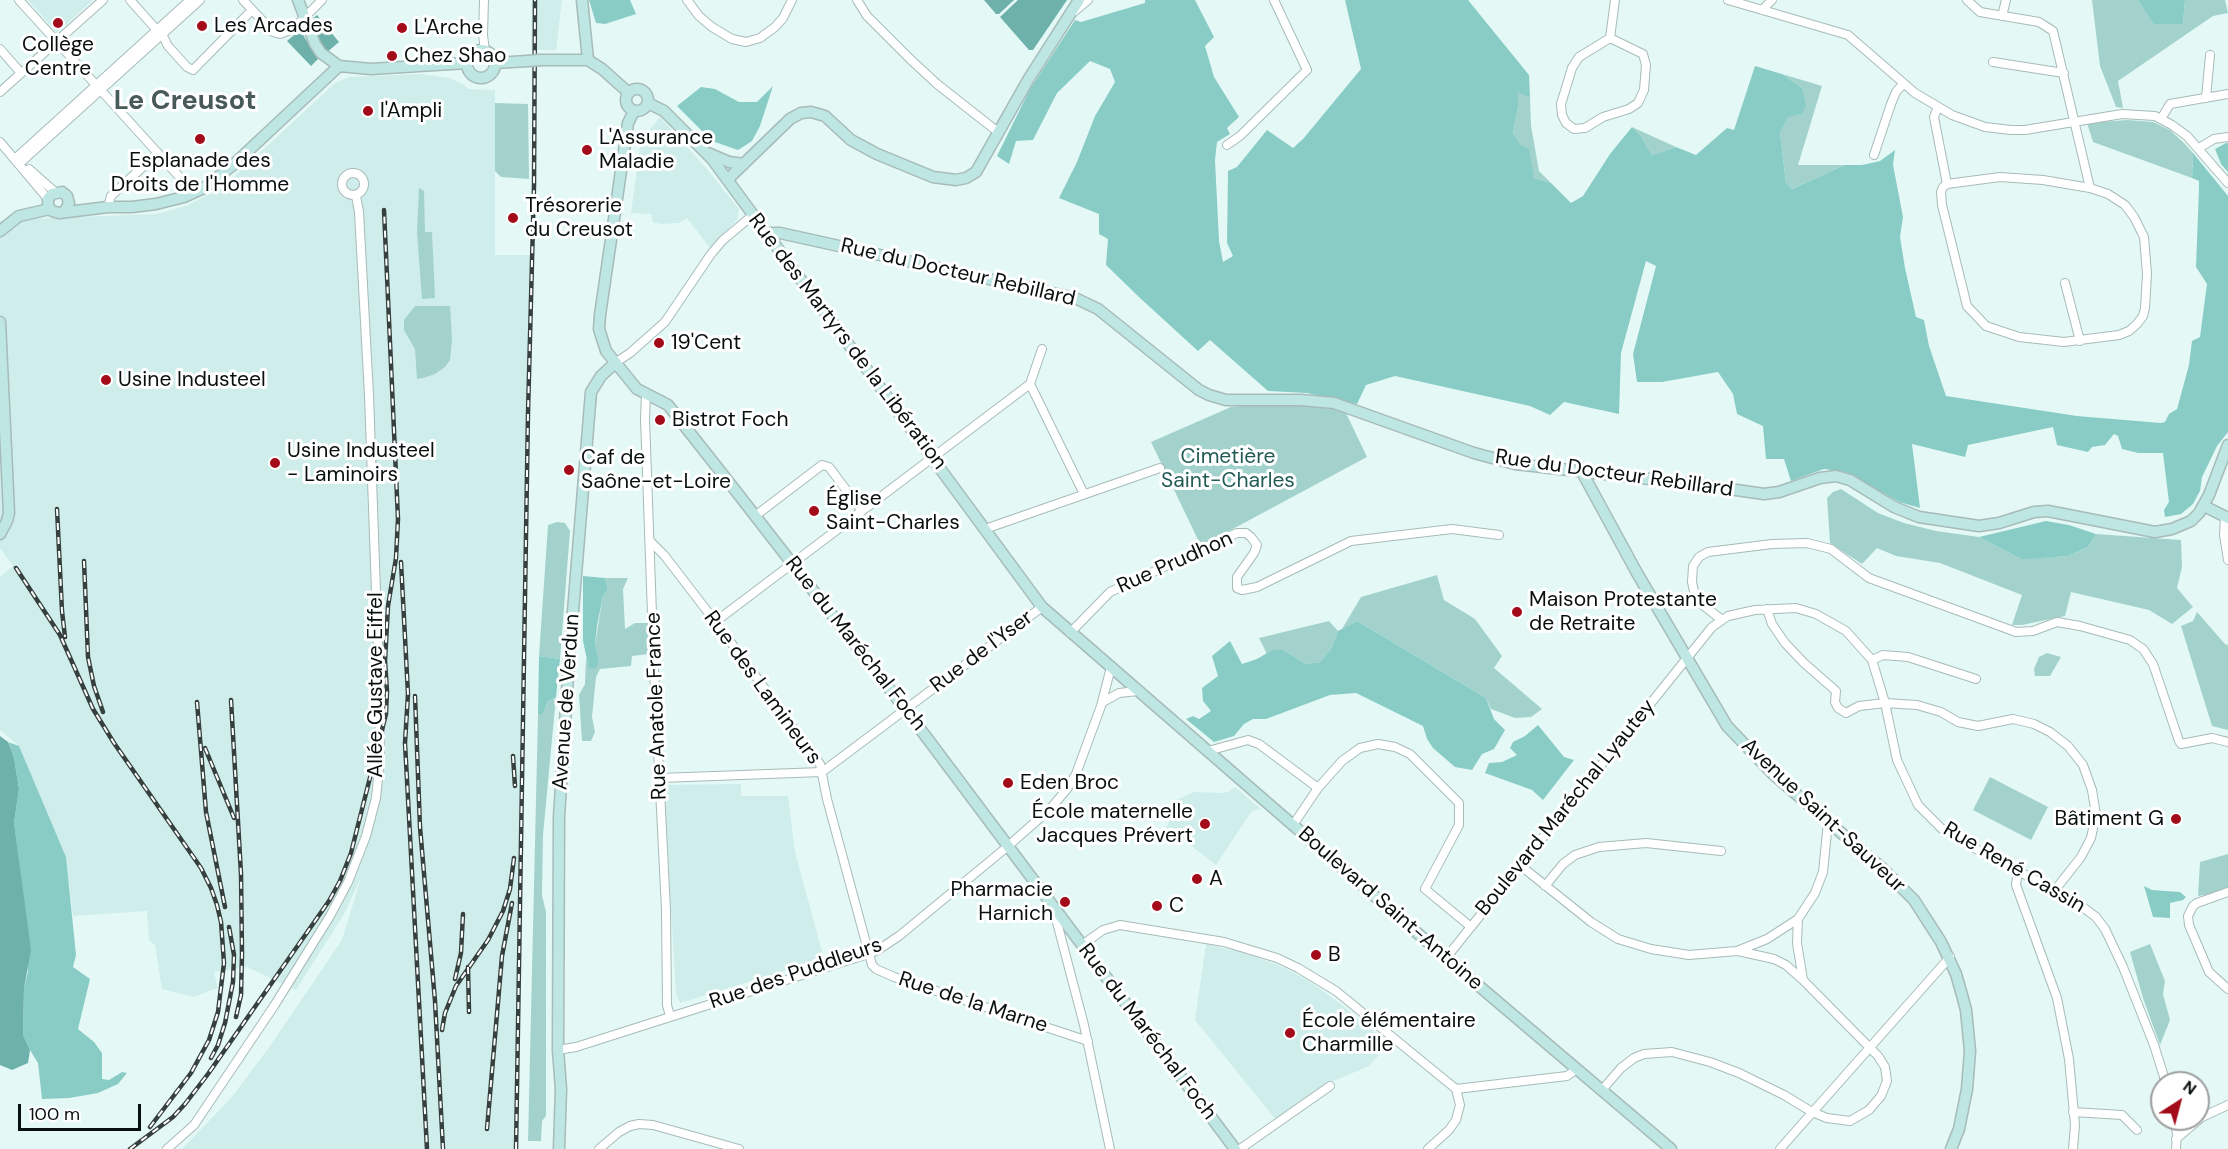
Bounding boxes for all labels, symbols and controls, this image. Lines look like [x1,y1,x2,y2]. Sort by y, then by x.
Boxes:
place label: Les Arcades [214,13,333,39]
place label: L'Arche [414,15,483,41]
marker: Collège Centre [51,16,65,30]
marker: Les Arcades [195,19,209,33]
marker: L'Arche [395,21,409,35]
place label: Collège Centre [22,32,94,82]
place label: Chez Shao [404,43,506,69]
marker: Chez Shao [385,49,399,63]
district label: Le Creusot [114,86,256,118]
place label: l'Ampli [380,98,442,124]
marker: l'Ampli [361,104,375,118]
place label: L'Assurance Maladie [599,125,713,175]
marker: Esplanade des Droits de l'Homme [193,132,207,146]
marker: L'Assurance Maladie [580,143,594,157]
place label: Esplanade des Droits de l'Homme [111,148,289,198]
place label: Trésorerie du Creusot [525,193,633,243]
street label: Rue des Martyrs de la Libération [742,209,952,475]
marker: Trésorerie du Creusot [506,211,520,225]
street label: Rue du Docteur Rebillard [838,234,1078,312]
place label: 19'Cent [671,330,741,356]
marker: 19'Cent [652,336,666,350]
place label: Usine Industeel [118,367,266,393]
marker: Usine Industeel [99,373,113,387]
place label: Bistrot Foch [672,407,789,433]
marker: Bistrot Foch [653,413,667,427]
place label: Usine Industeel - Laminoirs [287,438,435,488]
park label: Cimetière Saint-Charles [1161,444,1295,494]
place label: Caf de Saône-et-Loire [581,445,731,495]
street label: Rue du Docteur Rebillard [1493,445,1735,503]
marker: Usine Industeel - Laminoirs [268,456,282,470]
marker: Caf de Saône-et-Loire [562,463,576,477]
place label: Église Saint-Charles [826,486,960,536]
marker: Église Saint-Charles [807,504,821,518]
street label: Rue Prudhon [1113,526,1237,600]
street label: Rue du Maréchal Foch [779,552,931,736]
place label: Maison Protestante de Retraite [1529,587,1717,637]
street label: Allée Gustave Eiffel [363,592,389,778]
street label: Rue de l'Yser [926,605,1038,699]
marker: Maison Protestante de Retraite [1510,605,1524,619]
street label: Rue des Lamineurs [698,606,826,770]
street label: Rue Anatole France [641,612,673,800]
street label: Avenue de Verdun [548,613,586,791]
street label: Boulevard Maréchal Lyautey [1471,695,1661,921]
street label: Avenue Saint-Sauveur [1736,733,1910,899]
place label: Eden Broc [1020,770,1119,796]
marker: Eden Broc [1001,776,1015,790]
place label: École maternelle Jacques Prévert [1032,799,1193,849]
place label: Bâtiment G [2055,806,2164,832]
marker: Bâtiment G [2169,812,2183,826]
marker: École maternelle Jacques Prévert [1198,817,1212,831]
street label: Rue René Cassin [1938,817,2090,919]
street label: Boulevard Saint-Antoine [1292,822,1488,996]
place label: A [1209,866,1223,892]
marker: A [1190,872,1204,886]
place label: Pharmacie Harnich [950,877,1053,927]
place label: C [1169,893,1184,919]
marker: Pharmacie Harnich [1058,895,1072,909]
marker: C [1150,899,1164,913]
street label: Rue des Puddleurs [706,933,886,1015]
street label: Rue du Maréchal Foch [1072,939,1222,1125]
place label: B [1328,942,1341,968]
marker: B [1309,948,1323,962]
street label: Rue de la Marne [895,967,1051,1039]
place label: École élémentaire Charmille [1302,1008,1476,1058]
marker: École élémentaire Charmille [1283,1026,1297,1040]
north arrow [2150,1071,2210,1131]
text: N [2179,1076,2201,1100]
scale bar [21,1092,144,1130]
text: 100 m [29,1102,80,1126]

